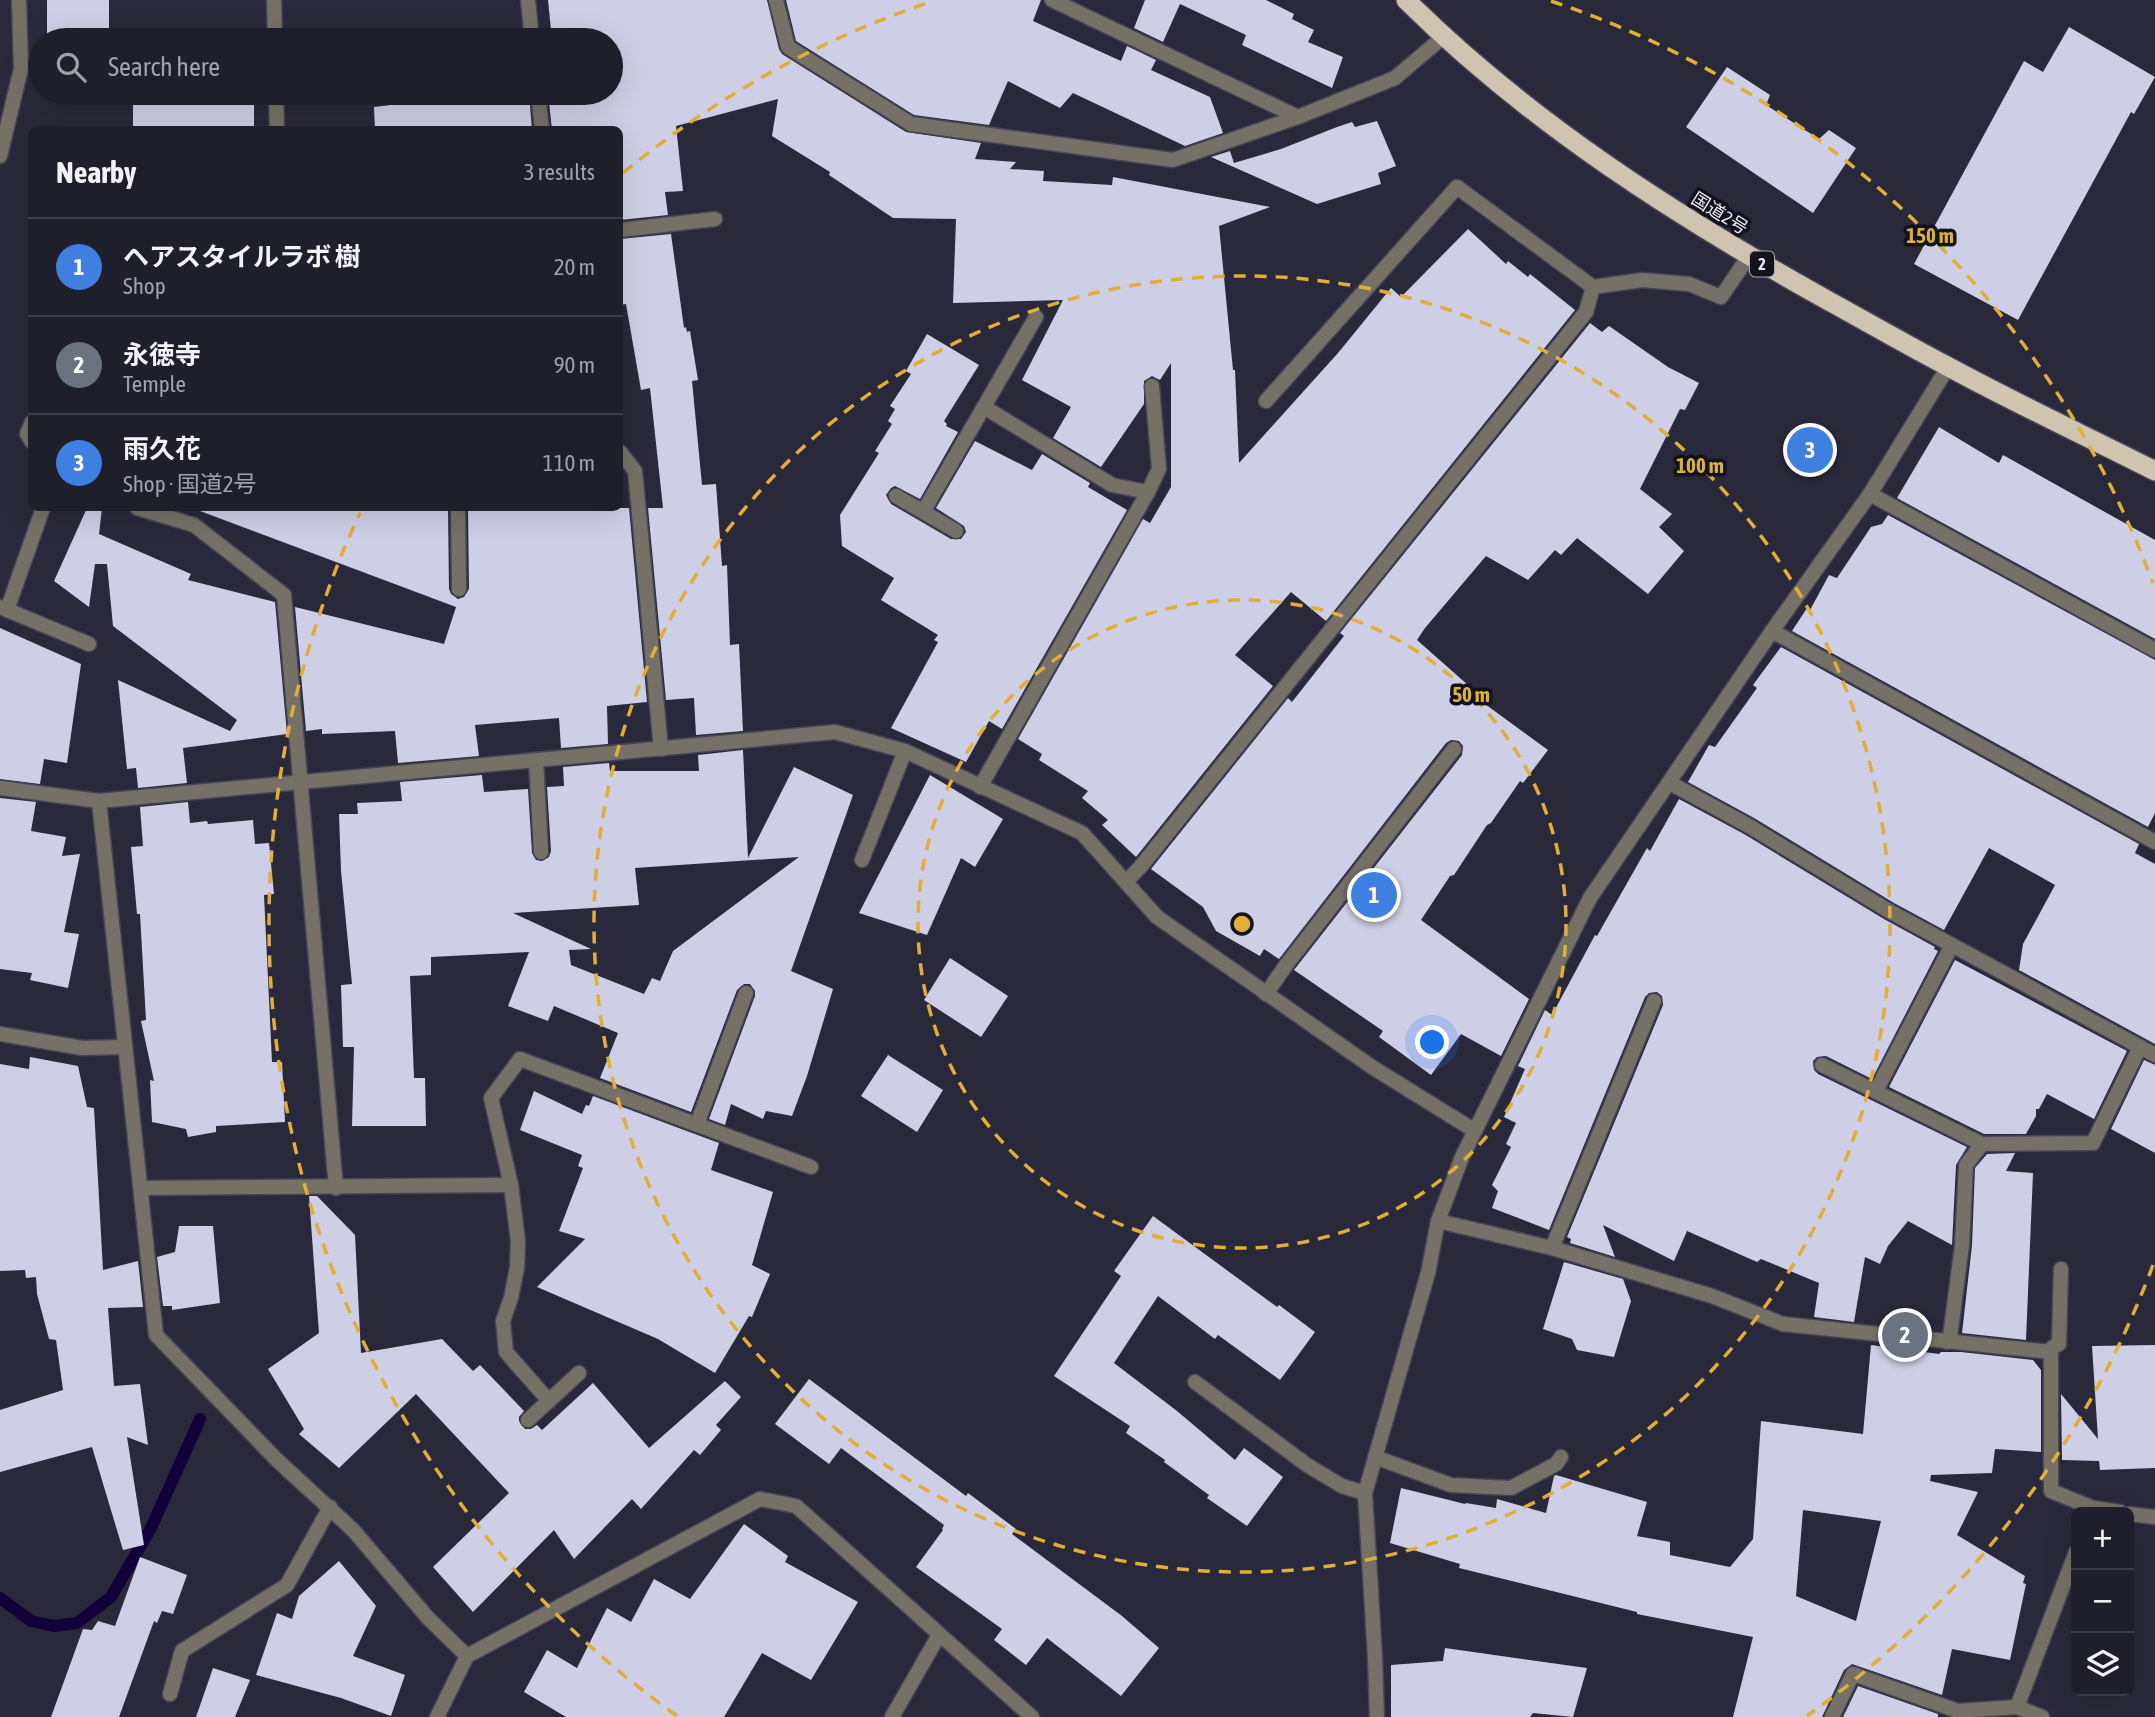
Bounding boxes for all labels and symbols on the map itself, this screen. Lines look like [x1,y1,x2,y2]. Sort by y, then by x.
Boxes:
street label: 国道2号 [1688,188,1752,238]
text: 150 m [1906,223,1954,247]
road number: 2 [1750,252,1774,276]
pin: 3 [1787,424,1833,476]
text: 100 m [1676,453,1724,477]
text: 50 m [1452,682,1490,706]
pin: 1 [1351,869,1397,921]
centre of rings [1230,912,1254,936]
your location [1415,1025,1449,1059]
pin: 2 [1882,1309,1928,1361]

